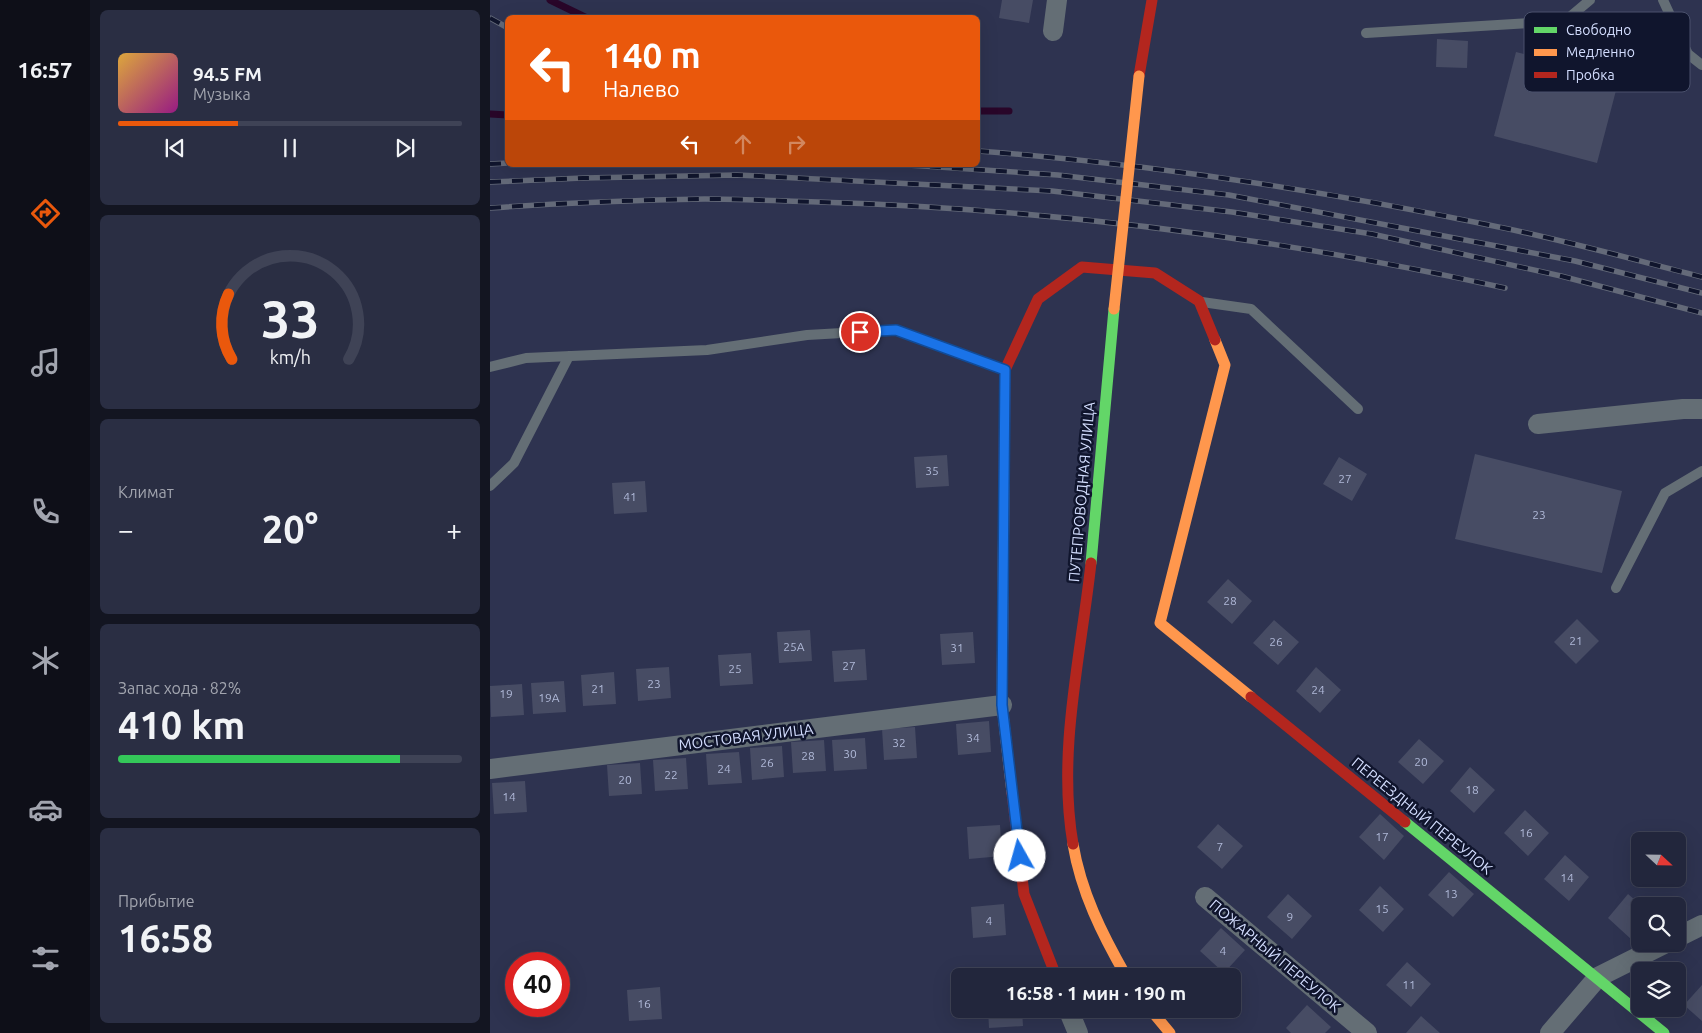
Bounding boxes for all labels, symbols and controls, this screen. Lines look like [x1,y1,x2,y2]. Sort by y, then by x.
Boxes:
legend [1524,12,1690,92]
text: Свободно [1566,22,1631,38]
icon: left [520,35,585,100]
text: 140 m [603,35,701,75]
text: Медленно [1566,44,1635,60]
text: 16:57 [17,57,73,82]
text: 94.5 FM [193,63,262,85]
text: Пробка [1566,67,1615,83]
text: Налево [603,76,680,101]
text: Музыка [193,85,251,103]
icon: left [676,130,704,158]
icon: ahead [729,130,757,158]
icon: right [782,130,810,158]
icon: previous [161,134,189,162]
icon: pause [276,134,304,162]
icon: next [391,134,419,162]
icon: directions [28,196,63,231]
text: 33 [261,290,319,348]
pin [839,311,881,353]
icon: arrive [846,318,874,346]
icon: music [28,345,63,380]
text: km/h [269,347,311,367]
street label: ПУТЕПРОВОДНАЯ УЛИЦА [1065,401,1098,583]
house number: 35 [925,464,939,477]
house number: 27 [1338,472,1352,485]
text: Климат [118,483,174,501]
house number: 41 [623,490,637,503]
icon: phone [28,494,63,529]
text: 20° [262,508,318,550]
house number: 23 [1532,508,1546,521]
text: − [118,514,134,545]
text: + [446,514,462,545]
house number: 28 [1223,594,1237,607]
house number: 21 [1569,634,1583,647]
house number: 26 [1269,635,1283,648]
house number: 25А [783,640,805,653]
house number: 31 [950,641,964,654]
icon: climate [28,643,63,678]
house number: 27 [842,659,856,672]
house number: 25 [728,662,742,675]
house number: 23 [647,677,661,690]
text: Запас хода · 82% [118,679,241,697]
house number: 21 [591,682,605,695]
house number: 24 [1311,683,1325,696]
house number: 19 [499,687,513,700]
house number: 19А [538,691,560,704]
text: 410 km [118,704,245,746]
street label: МОСТОВАЯ УЛИЦА [678,720,814,753]
house number: 34 [966,731,980,744]
house number: 32 [892,736,906,749]
house number: 30 [843,747,857,760]
house number: 28 [801,749,815,762]
street label: ПЕРЕЕЗДНЫЙ ПЕРЕУЛОК [1349,754,1496,878]
house number: 20 [1414,755,1428,768]
house number: 26 [760,756,774,769]
house number: 24 [717,762,731,775]
house number: 22 [664,768,678,781]
house number: 20 [618,773,632,786]
house number: 18 [1465,783,1479,796]
house number: 14 [502,790,516,803]
icon: car [28,792,63,827]
house number: 16 [1519,826,1533,839]
position arrow [993,829,1045,881]
house number: 17 [1375,830,1389,843]
north arrow [1631,832,1686,888]
map controls [1631,832,1686,1017]
house number: 7 [1217,840,1223,853]
house number: 14 [1560,871,1574,884]
house number: 13 [1444,887,1458,900]
text: Прибытие [118,892,195,910]
street label: ПОЖАРНЫЙ ПЕРЕУЛОК [1206,896,1344,1015]
button: search [1631,897,1686,952]
house number: 15 [1375,902,1389,915]
house number: 9 [1287,910,1293,923]
house number: 4 [986,914,993,927]
text: 16:58 [118,917,213,959]
icon: filters [28,941,63,976]
house number: 4 [1220,944,1227,957]
speed limit sign: 40 [505,952,570,1017]
button: layers [1631,962,1686,1017]
house number: 11 [1402,978,1416,991]
text: 16:58 · 1 мин · 190 m [1006,982,1186,1004]
house number: 16 [637,997,651,1010]

